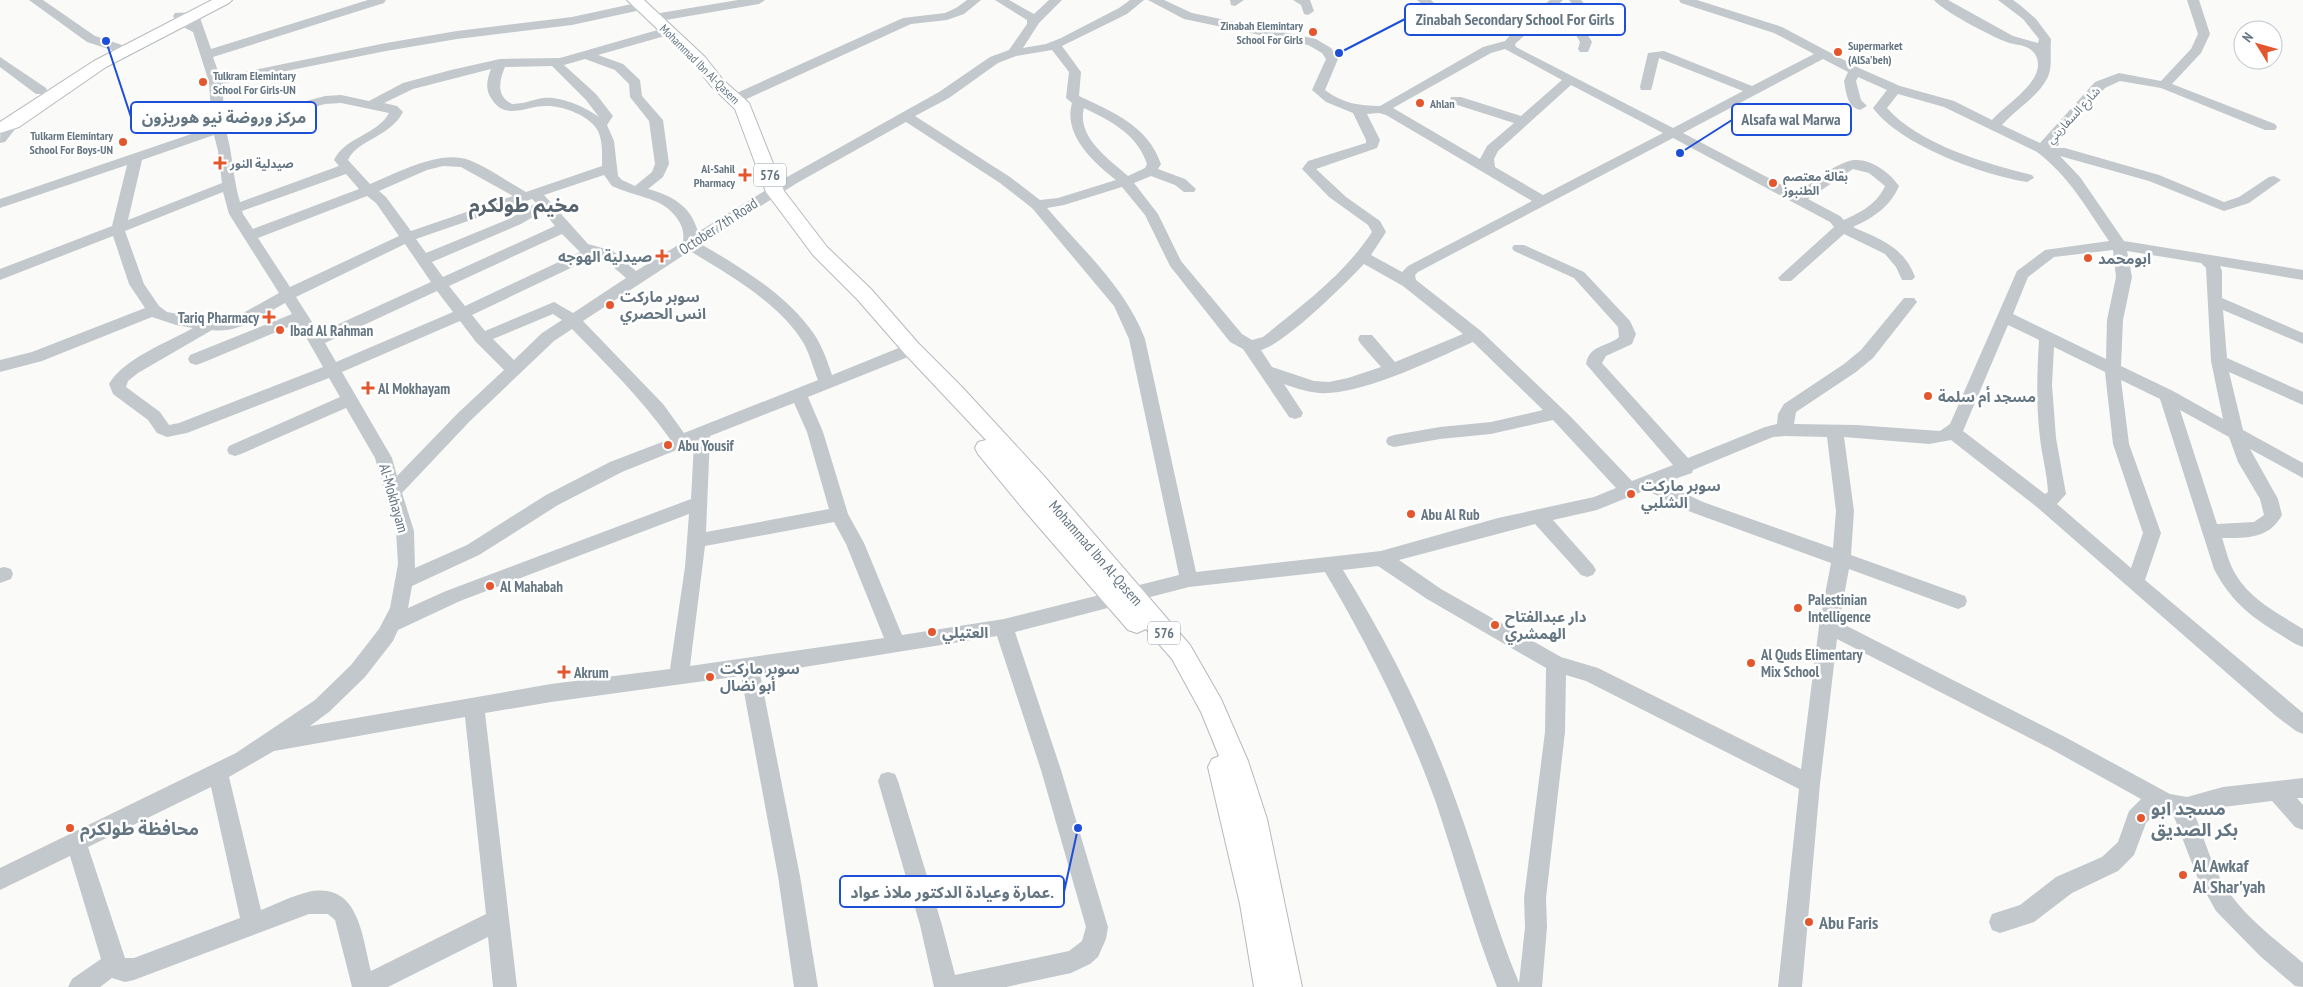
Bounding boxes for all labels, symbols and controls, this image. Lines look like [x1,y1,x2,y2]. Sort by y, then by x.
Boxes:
callout: Zinabah Secondary School For Girls [1405,4,1625,35]
text: Zinabah Secondary School For Girls [1416,9,1615,29]
place label: Zinabah Elemintary School For Girls [1220,18,1303,47]
north arrow [2233,20,2283,70]
street label: Mohammad Ibn Al-Qasem [657,21,743,107]
marker: Zinabah Elemintary School For Girls [1307,26,1319,38]
text: N [2238,29,2257,46]
place label: Supermarket (AlSa'beh) [1848,38,1903,67]
marker: Supermarket (AlSa'beh) [1832,46,1844,58]
place label: Tulkram Elemintary School For Girls-UN [213,68,296,97]
marker: Tulkram Elemintary School For Girls-UN [197,76,209,88]
street label: شارع السفاريني [2043,84,2105,148]
place label: Ahlan [1429,96,1455,111]
marker: Ahlan [1414,97,1426,109]
callout: مركز وروضة نيو هوريزون [131,102,316,133]
callout: Alsafa wal Marwa [1732,104,1851,135]
text: مركز وروضة نيو هوريزون [142,107,306,127]
text: Alsafa wal Marwa [1740,109,1841,129]
place label: Tulkarm Elemintary School For Boys-UN [29,128,113,157]
marker: Tulkarm Elemintary School For Boys-UN [117,136,129,148]
place label: صيدلية النور [229,156,294,171]
marker: صيدلية النور [214,157,226,169]
place label: Al-Sahil Pharmacy [694,161,735,190]
road number: 576 [754,164,786,186]
marker: Al-Sahil Pharmacy [739,169,751,181]
place label: بقالة معتصم الطنبوز [1782,169,1848,198]
marker: بقالة معتصم الطنبوز [1767,177,1779,189]
district label: مخيم طولكرم [469,192,579,220]
street label: October 7th Road [675,193,761,259]
place label: صيدلية الهوجه [558,247,652,266]
place label: ابومحمد [2098,249,2151,268]
marker: صيدلية الهوجه [656,250,668,262]
marker: ابومحمد [2082,252,2094,264]
place label: سوبر ماركت انس الحصري [620,287,706,325]
marker: سوبر ماركت انس الحصري [604,299,616,311]
place label: Tariq Pharmacy [178,308,260,327]
marker: Tariq Pharmacy [263,311,275,323]
place label: Ibad Al Rahman [290,321,374,340]
marker: Ibad Al Rahman [274,324,286,336]
place label: Al Mokhayam [377,379,450,398]
marker: Al Mokhayam [362,382,374,394]
place label: مسجد أم سلمة [1938,386,2036,408]
marker: مسجد أم سلمة [1922,390,1934,402]
place label: Abu Yousif [677,436,735,455]
marker: Abu Yousif [662,439,674,451]
street label: Al-Mokhayam [375,461,413,535]
place label: سوبر ماركت الشلبي [1641,476,1721,514]
marker: سوبر ماركت الشلبي [1625,488,1637,500]
street label: Mohammad Ibn Al-Qasem [1045,496,1147,610]
place label: Abu Al Rub [1420,505,1480,524]
marker: Abu Al Rub [1405,508,1417,520]
place label: Al Mahabah [499,577,563,596]
marker: Al Mahabah [484,580,496,592]
place label: Palestinian Intelligence [1808,590,1871,626]
marker: Palestinian Intelligence [1792,602,1804,614]
place label: دار عبدالفتاح الهمشري [1505,607,1587,645]
marker: دار عبدالفتاح الهمشري [1489,619,1501,631]
road number: 576 [1148,622,1180,644]
place label: العتيلي [942,623,988,644]
marker: العتيلي [926,626,938,638]
place label: Al Quds Elimentary Mix School [1760,645,1864,681]
marker: Al Quds Elimentary Mix School [1745,657,1757,669]
place label: سوبر ماركت أبو نضال [720,659,800,695]
place label: Akrum [573,663,609,682]
marker: Akrum [558,666,570,678]
marker: سوبر ماركت أبو نضال [704,671,716,683]
place label: مسجد ابو بكر الصديق [2151,797,2238,841]
marker: مسجد ابو بكر الصديق [2135,812,2147,824]
place label: محافظة طولكرم [80,817,199,842]
marker: محافظة طولكرم [64,822,76,834]
place label: Al Awkaf Al Shar'yah [2192,854,2265,898]
marker: Al Awkaf Al Shar'yah [2177,869,2189,881]
callout: عمارة وعيادة الدكتور ملاذ عواد. [840,876,1064,907]
text: عمارة وعيادة الدكتور ملاذ عواد. [850,882,1054,902]
place label: Abu Faris [1818,911,1878,934]
marker: Abu Faris [1803,916,1815,928]

